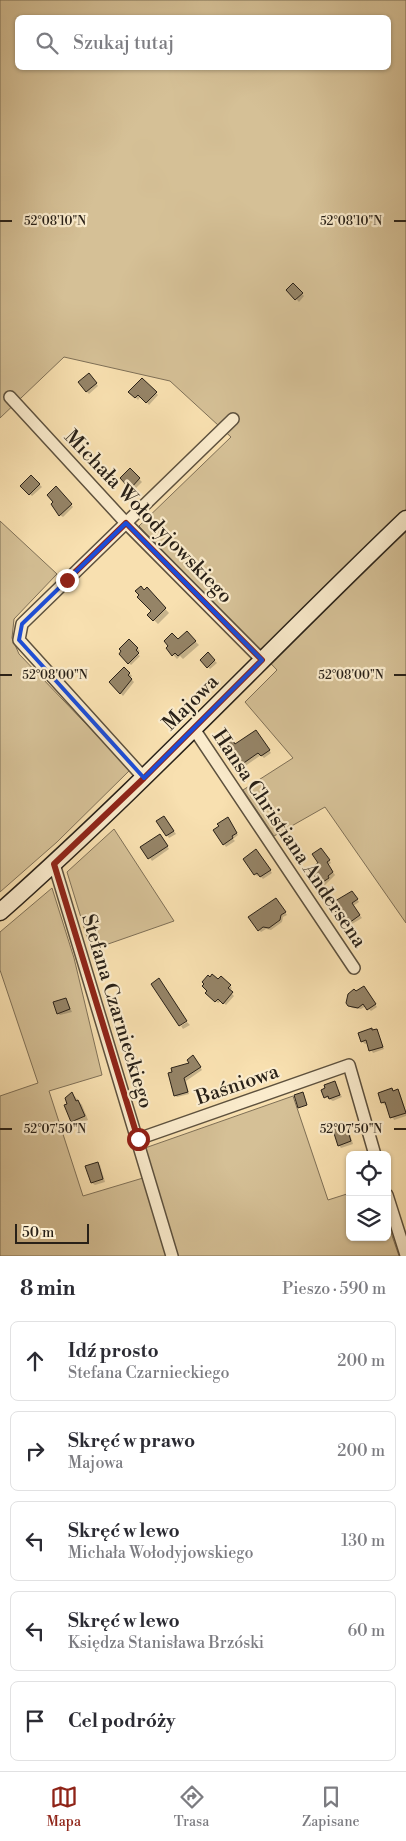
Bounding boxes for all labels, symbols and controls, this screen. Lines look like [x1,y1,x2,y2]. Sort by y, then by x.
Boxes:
search box [15,15,391,70]
icon: search [33,29,61,57]
text: Szukaj tutaj [73,31,174,55]
text: 52°08'10"N [24,214,86,229]
text: 52°08'10"N [320,214,382,229]
street label: Michała Wołodyjowskiego [58,425,237,609]
route end [56,569,79,592]
text: 52°08'00"N [22,668,88,683]
text: 52°08'00"N [318,668,384,683]
street label: Majowa [158,669,225,736]
street label: Hansa Christiana Andersena [206,725,372,953]
street label: Stefana Czarnieckiego [75,911,158,1112]
street label: Baśniowa [192,1059,283,1112]
text: 52°07'50"N [24,1122,86,1137]
text: 52°07'50"N [320,1122,382,1137]
route start [127,1128,150,1151]
map controls [346,1151,391,1241]
button: locate [346,1151,391,1196]
button: layers [346,1196,391,1241]
scale bar [15,1221,89,1244]
text: 50 m [22,1224,54,1242]
text: 8 min [20,1276,75,1302]
text: Pieszo · 590 m [282,1279,386,1299]
text: Idź prosto [68,1339,159,1363]
icon: ahead [21,1347,49,1375]
text: 200 m [337,1351,385,1371]
text: Stefana Czarnieckiego [68,1363,230,1383]
text: Skręć w prawo [68,1429,195,1453]
icon: right [21,1437,49,1465]
text: 200 m [337,1441,385,1461]
text: Majowa [68,1453,123,1473]
text: Skręć w lewo [68,1519,180,1543]
icon: left [21,1527,49,1555]
text: 130 m [341,1531,385,1551]
text: Michała Wołodyjowskiego [68,1543,254,1563]
text: Skręć w lewo [68,1609,180,1633]
icon: left [21,1617,49,1645]
text: 60 m [347,1621,385,1641]
text: Księdza Stanisława Brzóski [68,1633,264,1653]
icon: arrive [21,1707,49,1735]
text: Cel podróży [68,1709,175,1733]
tab: Mapa [46,1783,81,1831]
tab: Trasa [174,1783,209,1831]
tab: Zapisane [302,1783,360,1831]

